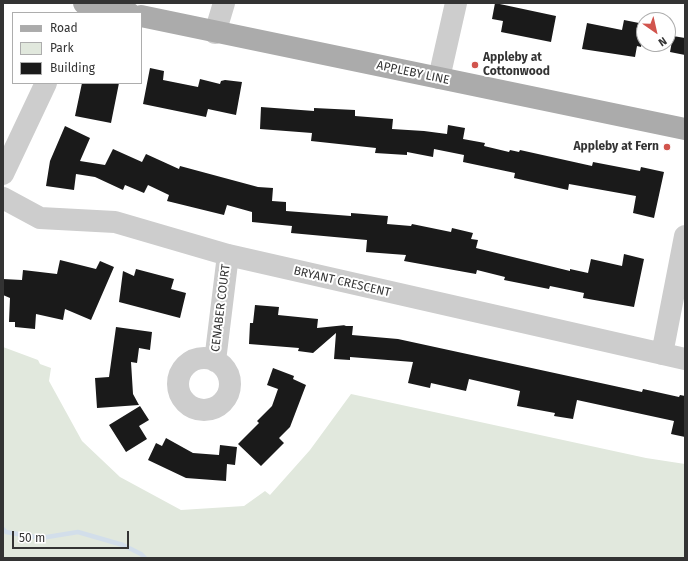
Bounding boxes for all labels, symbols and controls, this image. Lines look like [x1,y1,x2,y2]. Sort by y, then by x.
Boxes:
legend [12,12,142,84]
north arrow [636,12,676,52]
text: Road [50,21,78,35]
text: N [656,34,669,49]
text: Park [50,41,74,55]
place label: Appleby at Cottonwood [483,51,550,79]
street label: APPLEBY LINE [375,58,451,88]
marker: Appleby at Cottonwood [470,60,480,70]
text: Building [50,61,95,75]
place label: Appleby at Fern [574,140,659,154]
marker: Appleby at Fern [662,142,672,152]
street label: CENABER COURT [208,263,234,353]
street label: BRYANT CRESCENT [292,264,392,300]
scale bar [14,523,131,549]
text: 50 m [19,531,45,545]

